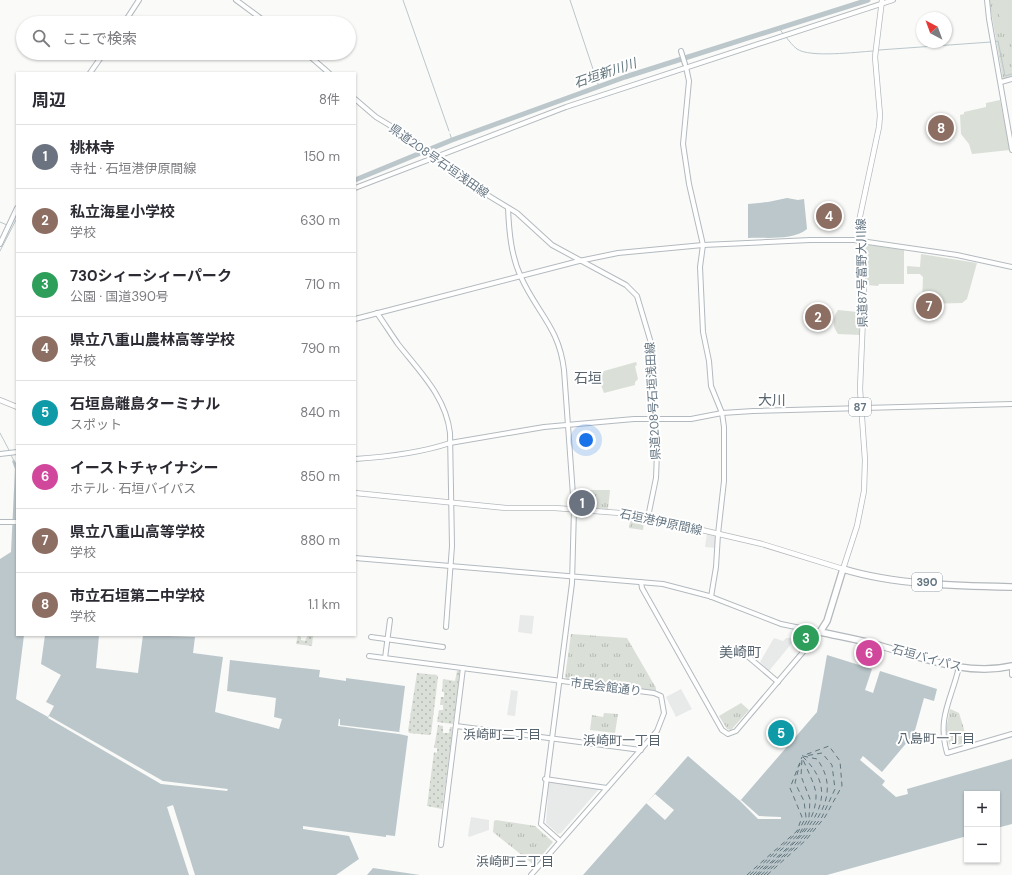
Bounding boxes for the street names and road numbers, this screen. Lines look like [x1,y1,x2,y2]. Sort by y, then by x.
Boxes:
street label: 県道208号石垣浅田線 [386,121,492,201]
street label: 県道87号富野大川線 [853,218,871,328]
street label: 県道208号石垣浅田線 [642,342,664,460]
road number: 87 [849,398,871,416]
street label: 石垣港伊原間線 [618,505,704,539]
road number: 390 [912,573,942,591]
street label: 石垣バイパス [890,641,964,675]
street label: 市民会館通り [569,675,643,699]

